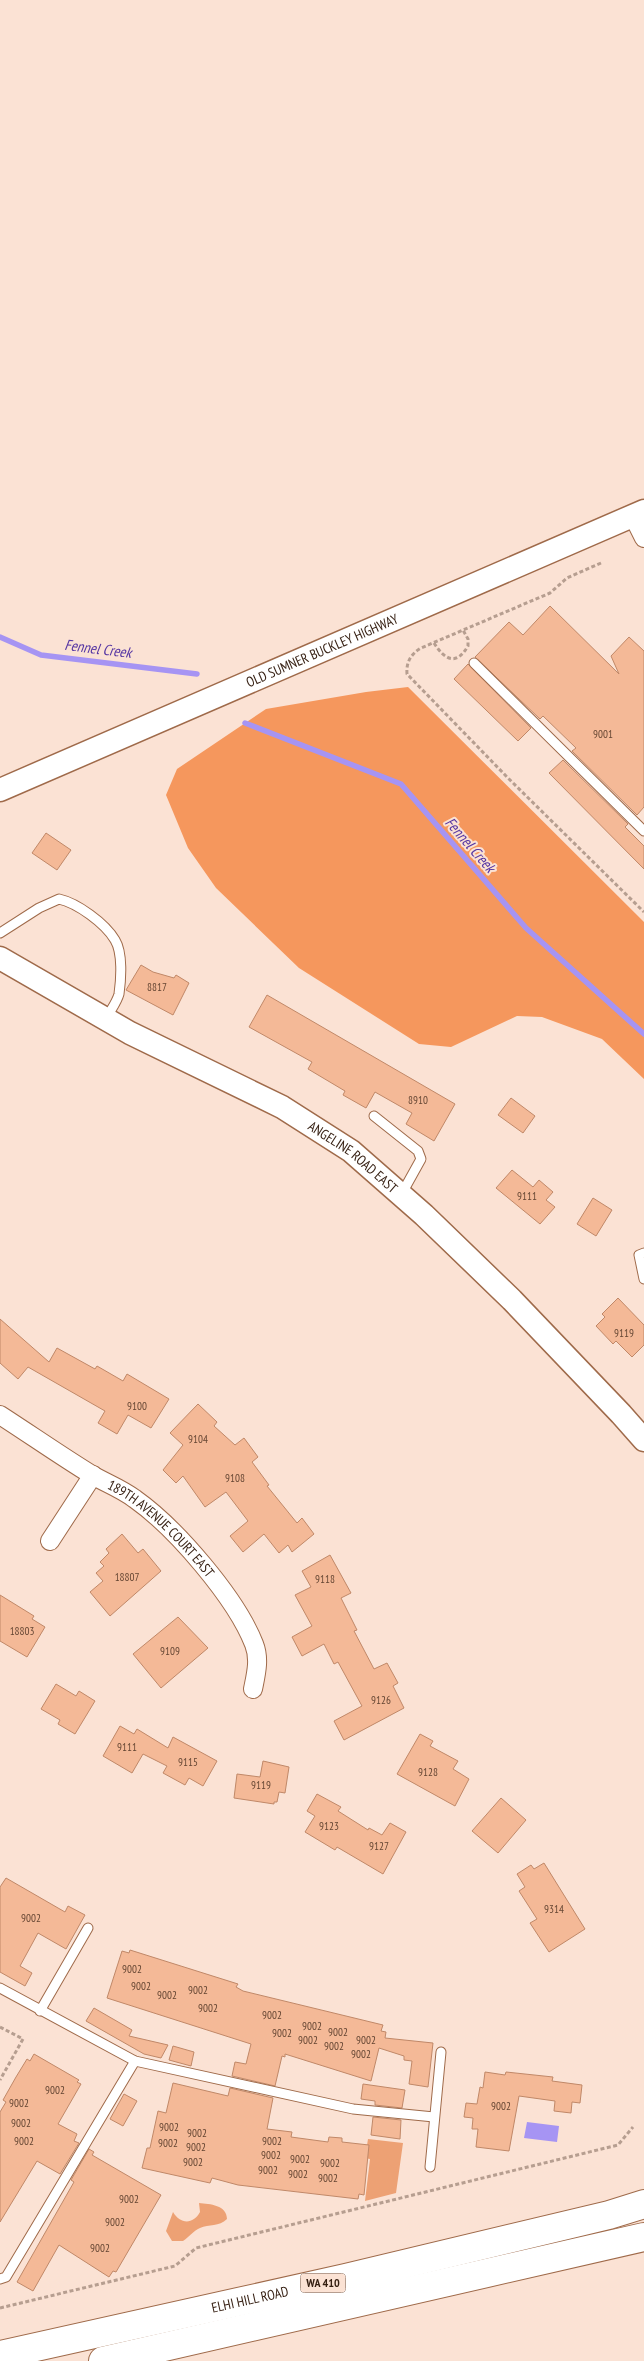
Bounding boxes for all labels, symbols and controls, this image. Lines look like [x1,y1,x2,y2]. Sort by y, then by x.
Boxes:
street label: OLD SUMNER BUCKLEY HIGHWAY [243,609,401,691]
water label: Fennel Creek [63,635,135,662]
house number: 9001 [593,727,613,741]
water label: Fennel Creek [441,813,501,878]
house number: 8817 [147,980,167,994]
house number: 8910 [408,1093,428,1107]
street label: ANGELINE ROAD EAST [305,1117,402,1197]
house number: 9111 [517,1189,537,1203]
house number: 9119 [614,1326,634,1340]
house number: 9100 [127,1399,147,1413]
house number: 9104 [188,1432,208,1446]
house number: 9108 [225,1471,245,1485]
street label: 189TH AVENUE COURT EAST [105,1476,219,1581]
house number: 18807 [115,1570,139,1584]
house number: 9118 [315,1572,335,1586]
house number: 18803 [10,1624,34,1638]
house number: 9109 [160,1644,180,1658]
house number: 9126 [371,1693,391,1707]
house number: 9111 [117,1740,137,1754]
house number: 9115 [178,1755,198,1769]
house number: 9128 [418,1765,438,1779]
house number: 9119 [251,1778,271,1792]
house number: 9123 [319,1819,339,1833]
house number: 9127 [369,1839,389,1853]
house number: 9314 [544,1902,564,1916]
house number: 9002 [21,1911,41,1925]
house number: 9002 [122,1962,142,1976]
house number: 9002 [131,1979,151,1993]
house number: 9002 [188,1983,208,1997]
house number: 9002 [157,1988,177,2002]
house number: 9002 [198,2001,218,2015]
house number: 9002 [262,2008,282,2022]
house number: 9002 [302,2019,322,2033]
house number: 9002 [328,2025,348,2039]
house number: 9002 [272,2026,292,2040]
house number: 9002 [298,2033,318,2047]
house number: 9002 [356,2033,376,2047]
house number: 9002 [324,2039,344,2053]
house number: 9002 [351,2047,371,2061]
house number: 9002 [45,2083,65,2097]
house number: 9002 [9,2096,29,2110]
house number: 9002 [491,2099,511,2113]
house number: 9002 [11,2116,31,2130]
house number: 9002 [159,2120,179,2134]
house number: 9002 [187,2126,207,2140]
house number: 9002 [14,2134,34,2148]
house number: 9002 [262,2134,282,2148]
house number: 9002 [158,2136,178,2150]
house number: 9002 [186,2140,206,2154]
house number: 9002 [261,2148,281,2162]
house number: 9002 [290,2152,310,2166]
house number: 9002 [183,2155,203,2169]
house number: 9002 [320,2156,340,2170]
house number: 9002 [258,2163,278,2177]
house number: 9002 [288,2167,308,2181]
house number: 9002 [318,2171,338,2185]
house number: 9002 [119,2192,139,2206]
house number: 9002 [105,2215,125,2229]
house number: 9002 [90,2241,110,2255]
road number: WA 410 [300,2274,346,2292]
street label: ELHI HILL ROAD [210,2282,290,2317]

